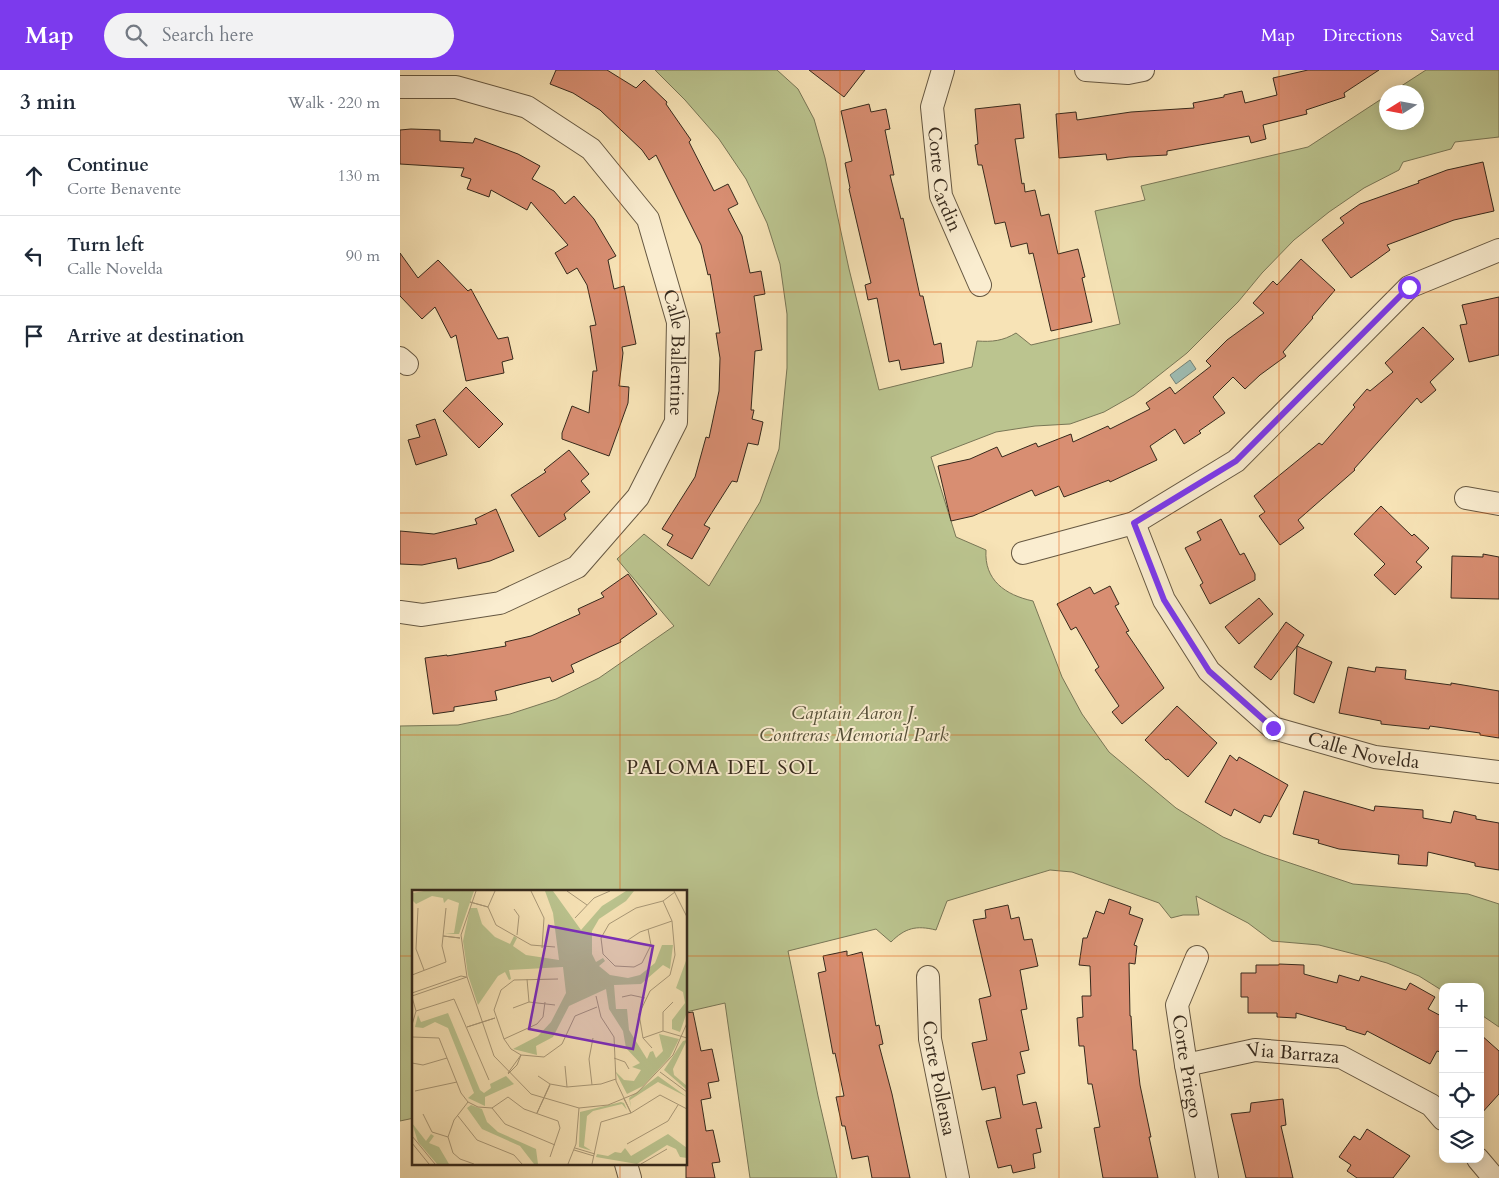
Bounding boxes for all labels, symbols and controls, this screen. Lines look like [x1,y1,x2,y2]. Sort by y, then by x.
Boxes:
search box [104,13,454,58]
text: Map [25,19,74,52]
icon: search [122,21,150,49]
text: Search here [162,22,254,48]
text: Map [1261,23,1295,48]
text: Directions [1323,23,1402,48]
text: Saved [1430,23,1474,48]
north arrow [1379,85,1424,130]
text: 3 min [20,88,76,117]
text: Walk · 220 m [288,92,380,114]
street label: Corte Cardin [921,125,968,236]
text: Continue [67,152,149,178]
icon: ahead [20,162,48,190]
text: 130 m [338,165,380,187]
text: Corte Benavente [67,178,181,200]
text: Turn left [67,232,144,258]
icon: left [20,242,48,270]
text: 90 m [346,245,380,267]
text: Calle Novelda [67,258,163,280]
route start [1398,276,1421,299]
street label: Calle Ballentine [656,286,691,416]
icon: arrive [20,322,48,350]
text: Arrive at destination [67,323,244,349]
park label: Captain Aaron J. Contreras Memorial Park [759,700,949,748]
route end [1262,717,1285,740]
street label: Calle Novelda [1305,725,1421,775]
district label: PALOMA DEL SOL [626,754,820,781]
inset map [412,890,688,1166]
map controls [1439,983,1484,1163]
button: + [1439,983,1484,1028]
street label: Corte Priego [1166,1013,1209,1120]
street label: Corte Pollensa [916,1020,962,1138]
button: − [1439,1028,1484,1073]
street label: Via Barraza [1245,1036,1340,1070]
button: locate [1439,1073,1484,1118]
button: layers [1439,1118,1484,1163]

